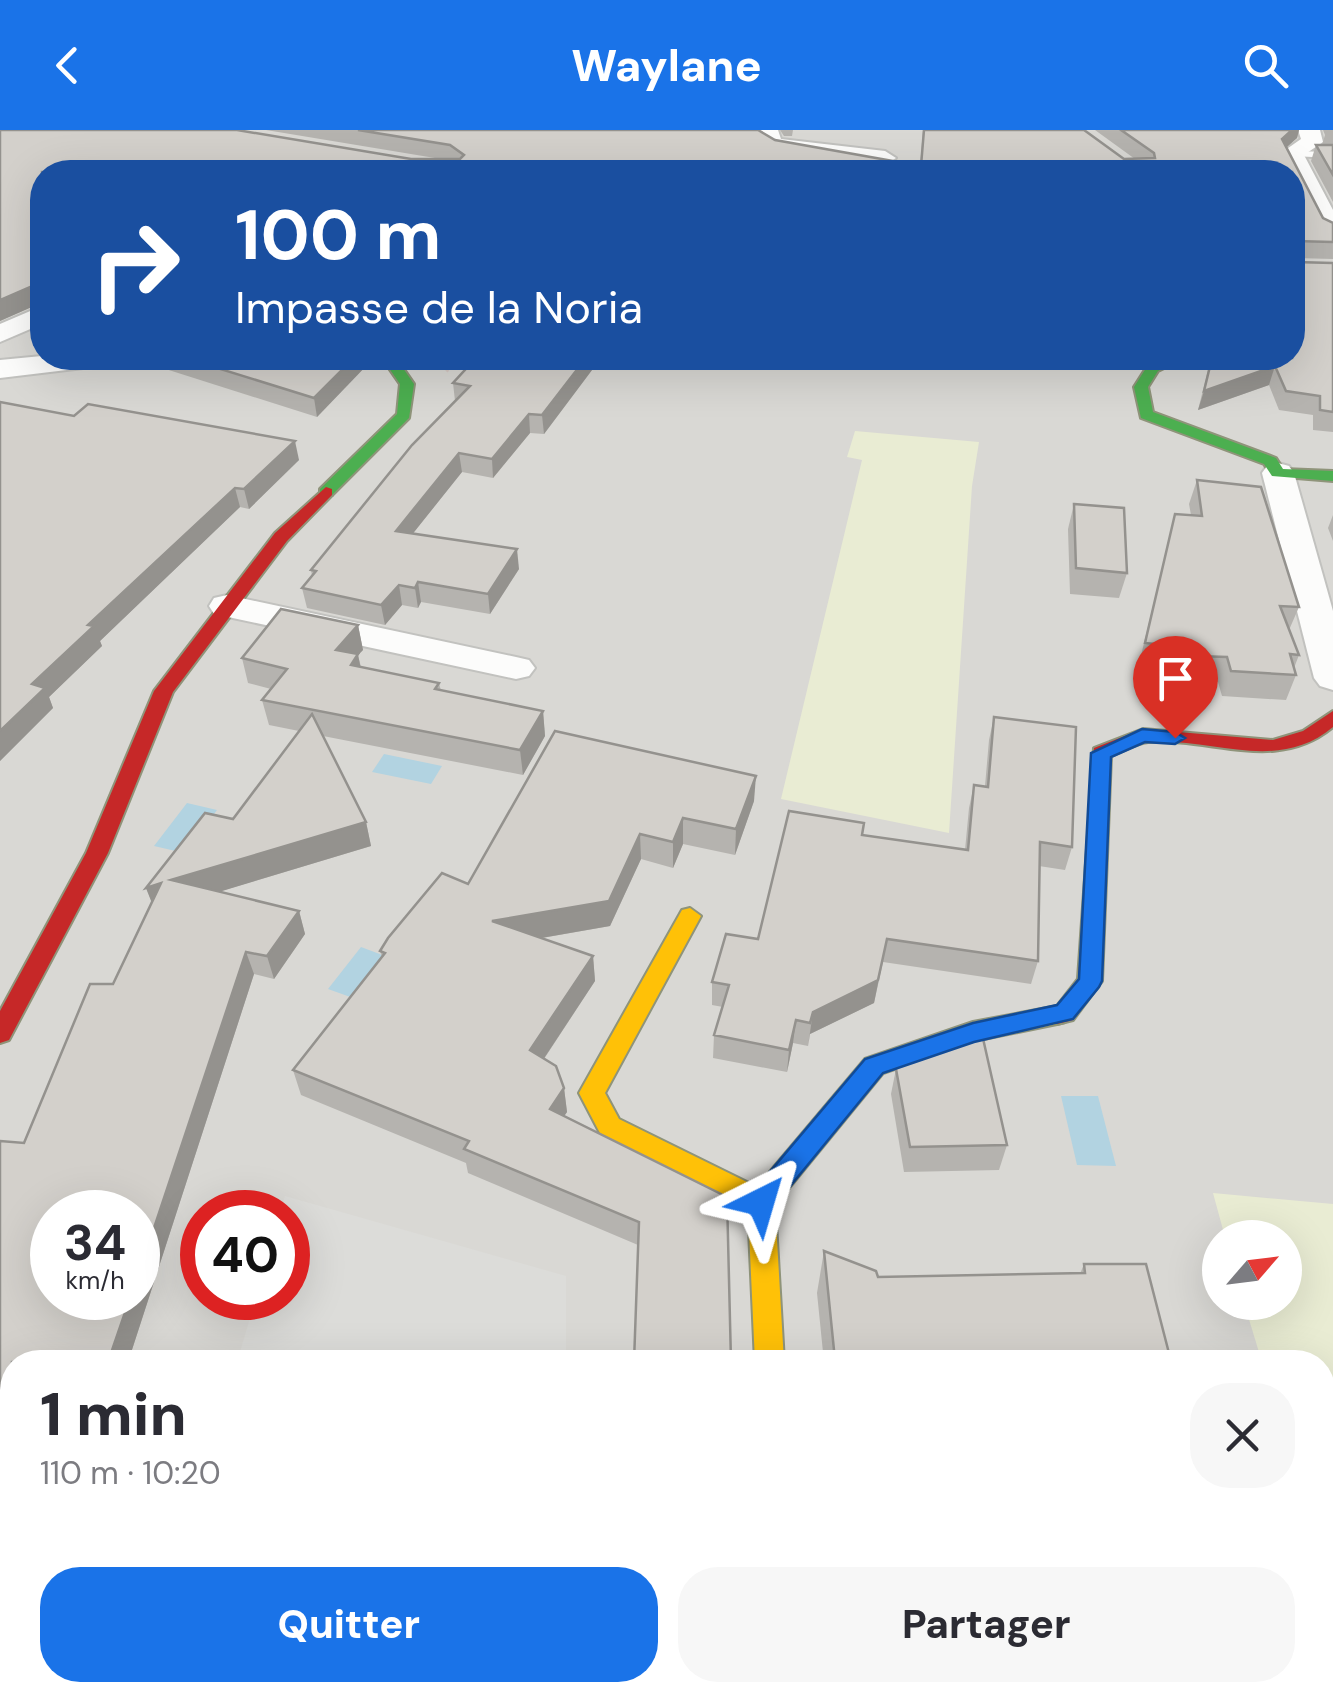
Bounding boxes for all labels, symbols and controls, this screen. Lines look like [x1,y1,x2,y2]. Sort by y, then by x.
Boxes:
text: Waylane [571,36,762,95]
icon: back [40,38,95,93]
icon: search [1238,38,1293,93]
text: 100 m [235,190,441,281]
icon: right [70,200,200,330]
text: Impasse de la Noria [235,278,643,337]
pin [1133,636,1218,739]
icon: arrive [1148,651,1203,706]
position arrow [709,1150,813,1254]
speed limit sign: 40 [180,1190,310,1320]
text: 34 [64,1210,126,1276]
north arrow [1202,1220,1302,1320]
map controls [1202,1220,1302,1320]
text: km/h [65,1264,125,1297]
text: 1 min [40,1375,187,1454]
button: close [1190,1383,1295,1488]
text: 110 m · 10:20 [40,1452,221,1494]
button: Quitter [40,1567,658,1682]
button: Partager [678,1567,1295,1682]

